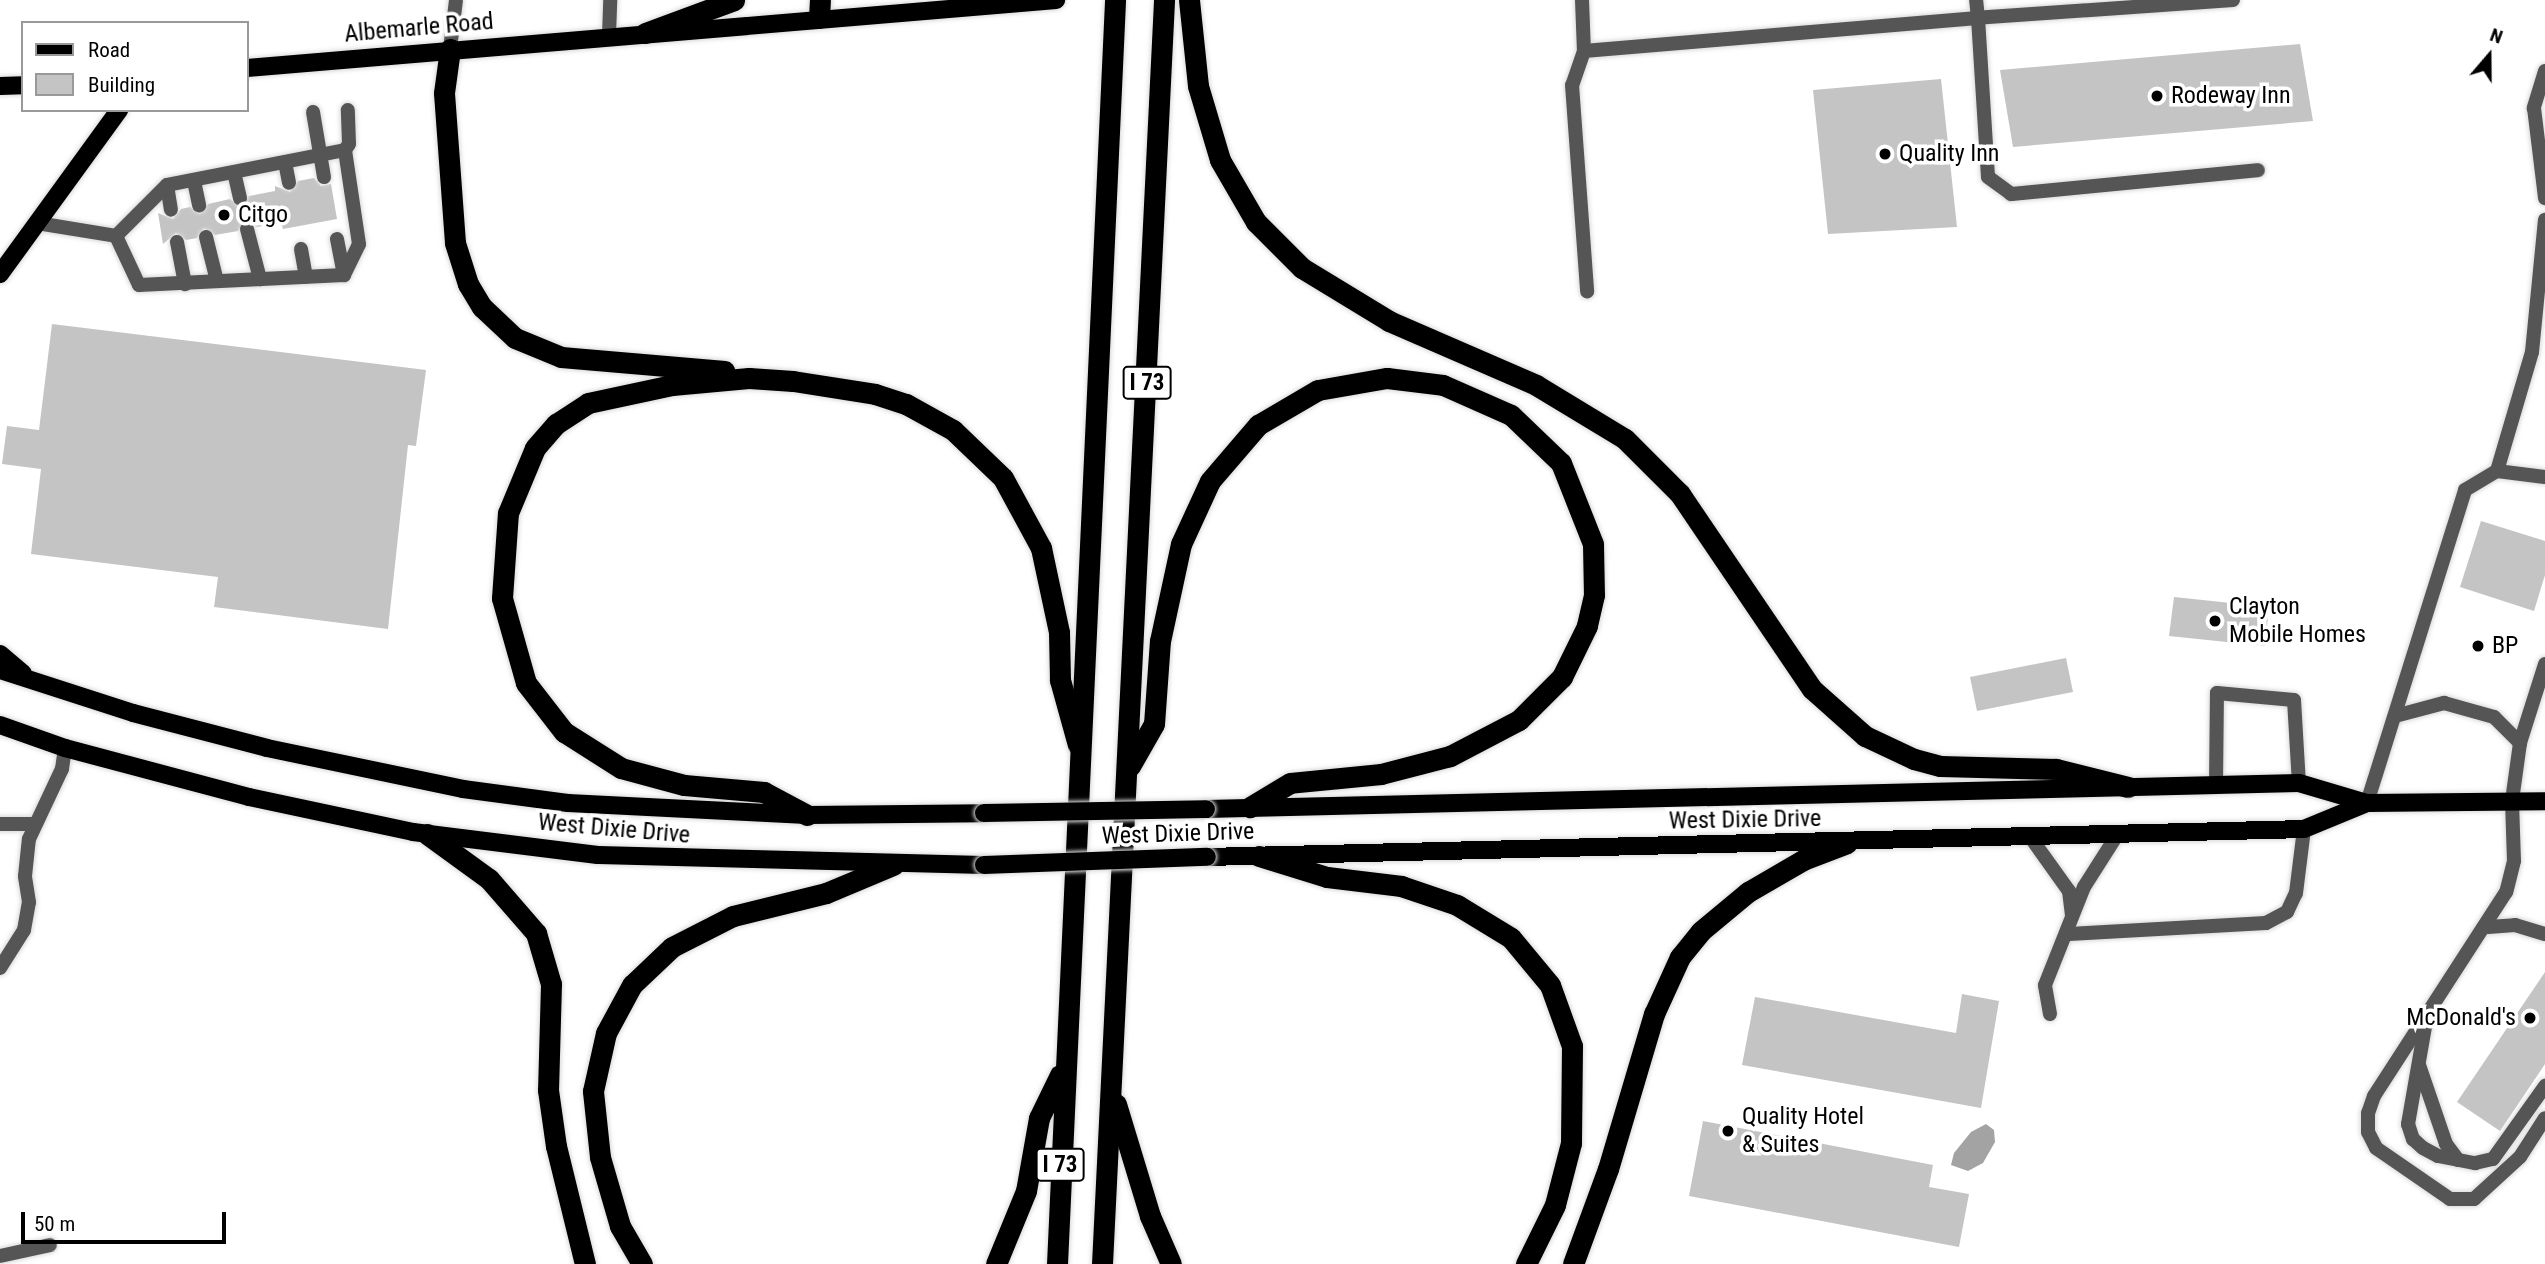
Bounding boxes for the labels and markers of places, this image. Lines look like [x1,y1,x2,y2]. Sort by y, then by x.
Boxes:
place label: Rodeway Inn [2171,82,2291,110]
marker: Rodeway Inn [2149,88,2165,104]
place label: Quality Inn [1899,140,1999,168]
marker: Quality Inn [1877,146,1893,162]
place label: Citgo [238,201,288,229]
marker: Citgo [216,207,232,223]
place label: Clayton Mobile Homes [2229,593,2366,649]
marker: Clayton Mobile Homes [2207,613,2223,629]
place label: BP [2492,632,2518,660]
marker: BP [2470,638,2486,654]
place label: McDonald's [2406,1004,2516,1032]
marker: McDonald's [2522,1010,2538,1026]
place label: Quality Hotel & Suites [1742,1103,1864,1159]
marker: Quality Hotel & Suites [1720,1123,1736,1139]

